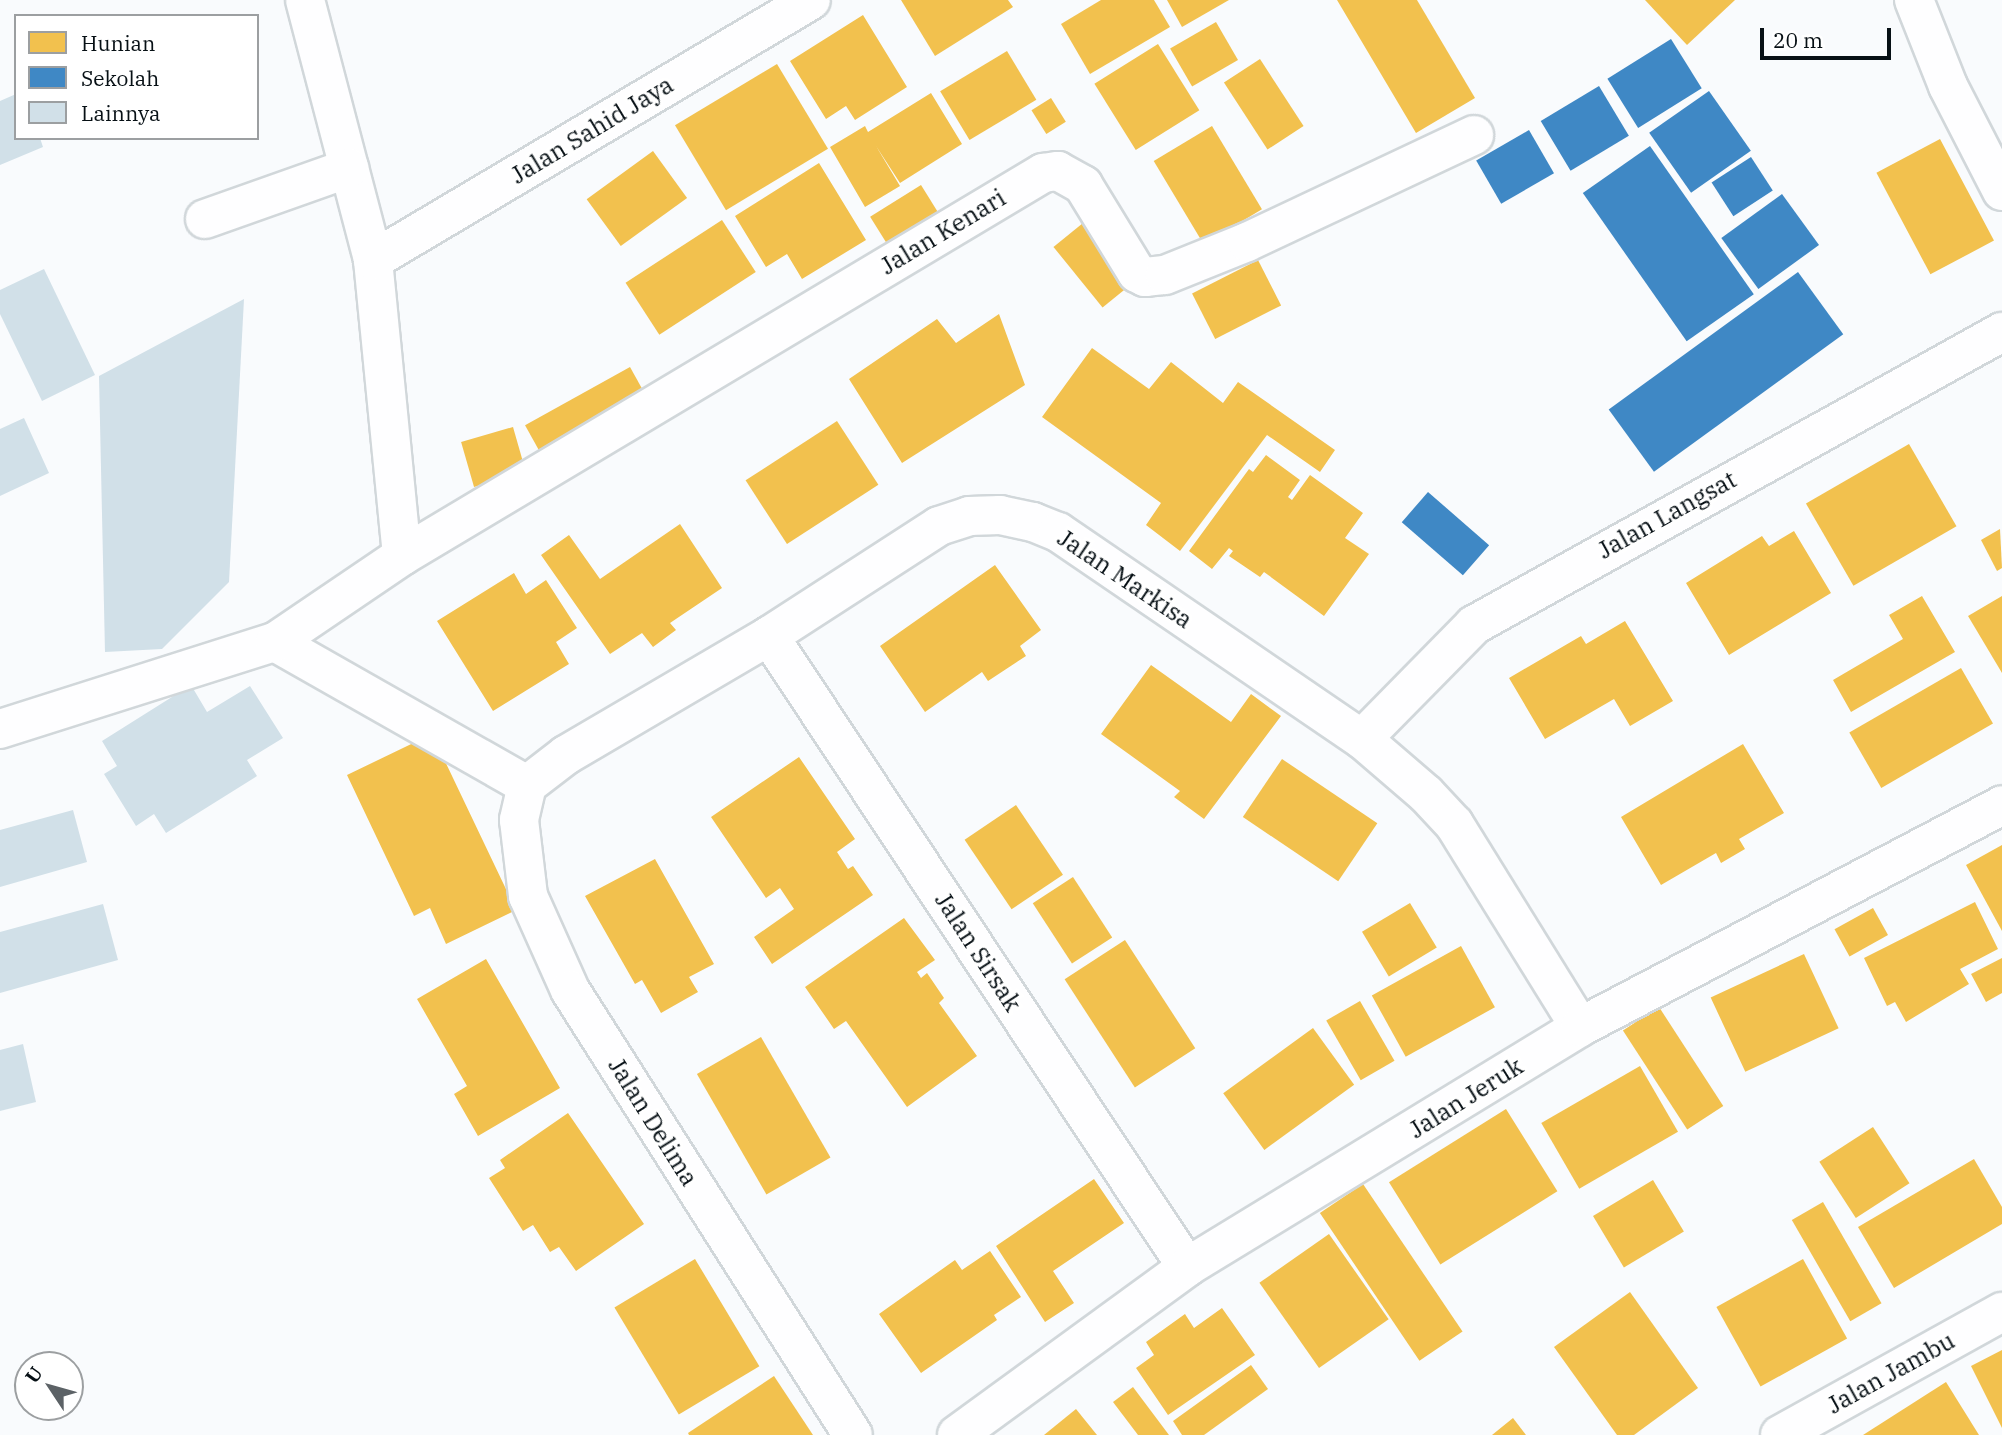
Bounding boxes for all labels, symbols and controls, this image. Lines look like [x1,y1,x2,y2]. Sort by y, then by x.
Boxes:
legend [14,14,259,140]
scale bar [1764,14,1895,58]
text: 20 m [1773,26,1823,54]
text: Hunian [81,29,155,57]
text: Sekolah [81,64,159,92]
street label: Jalan Sahid Jaya [506,70,678,190]
text: Lainnya [81,99,161,127]
street label: Jalan Kenari [875,183,1011,281]
street label: Jalan Langsat [1593,465,1741,565]
street label: Jalan Markisa [1052,523,1198,635]
street label: Jalan Sirsak [929,887,1027,1017]
street label: Jalan Jeruk [1404,1052,1528,1144]
street label: Jalan Delima [602,1053,704,1191]
street label: Jalan Jambu [1822,1326,1960,1420]
north arrow [14,1351,84,1421]
text: U [20,1362,48,1388]

